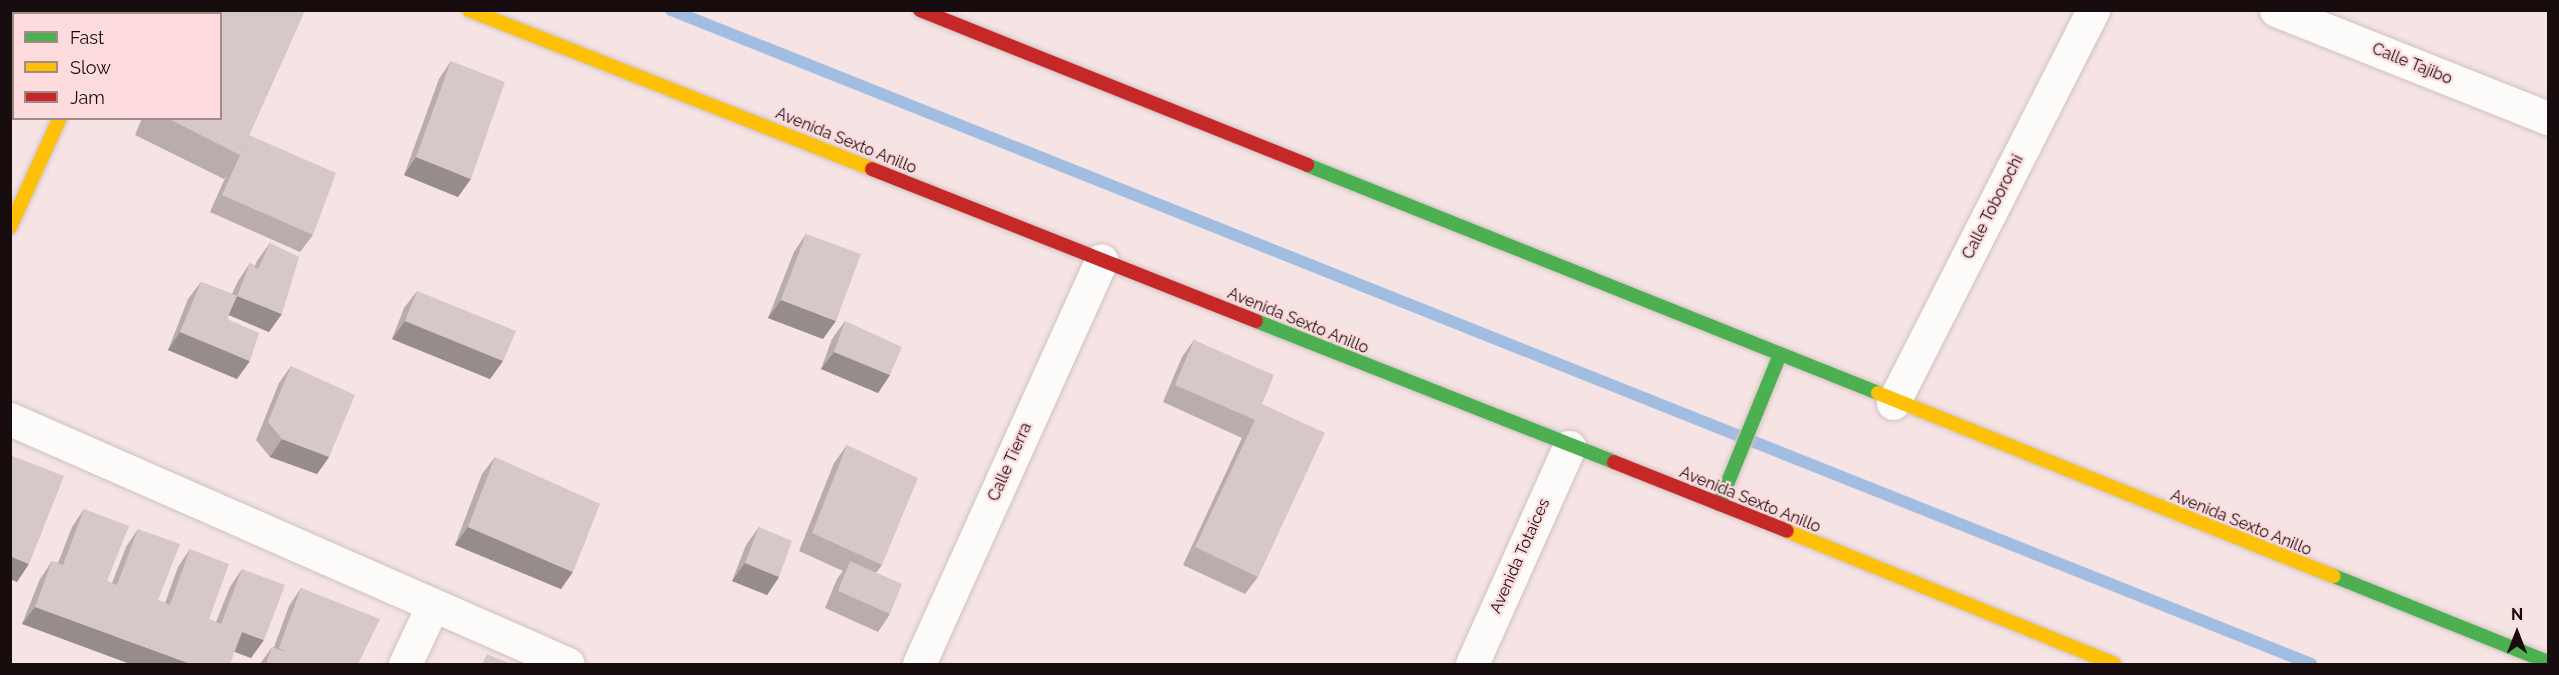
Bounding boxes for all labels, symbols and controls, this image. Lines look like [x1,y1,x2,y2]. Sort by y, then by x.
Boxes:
legend [12,12,222,120]
text: Fast [70,27,104,48]
street label: Calle Tajibo [2369,39,2455,89]
text: Slow [70,57,111,78]
text: Jam [70,87,105,108]
street label: Avenida Sexto Anillo [772,104,920,178]
street label: Calle Toborochi [1958,151,2028,263]
street label: Avenida Sexto Anillo [1224,284,1372,358]
street label: Calle Tierra [984,420,1036,504]
street label: Avenida Sexto Anillo [1676,463,1824,537]
street label: Avenida Sexto Anillo [2167,486,2315,560]
street label: Avenida Totaíces [1486,495,1554,617]
north arrow [2487,603,2547,663]
text: N [2511,605,2523,624]

